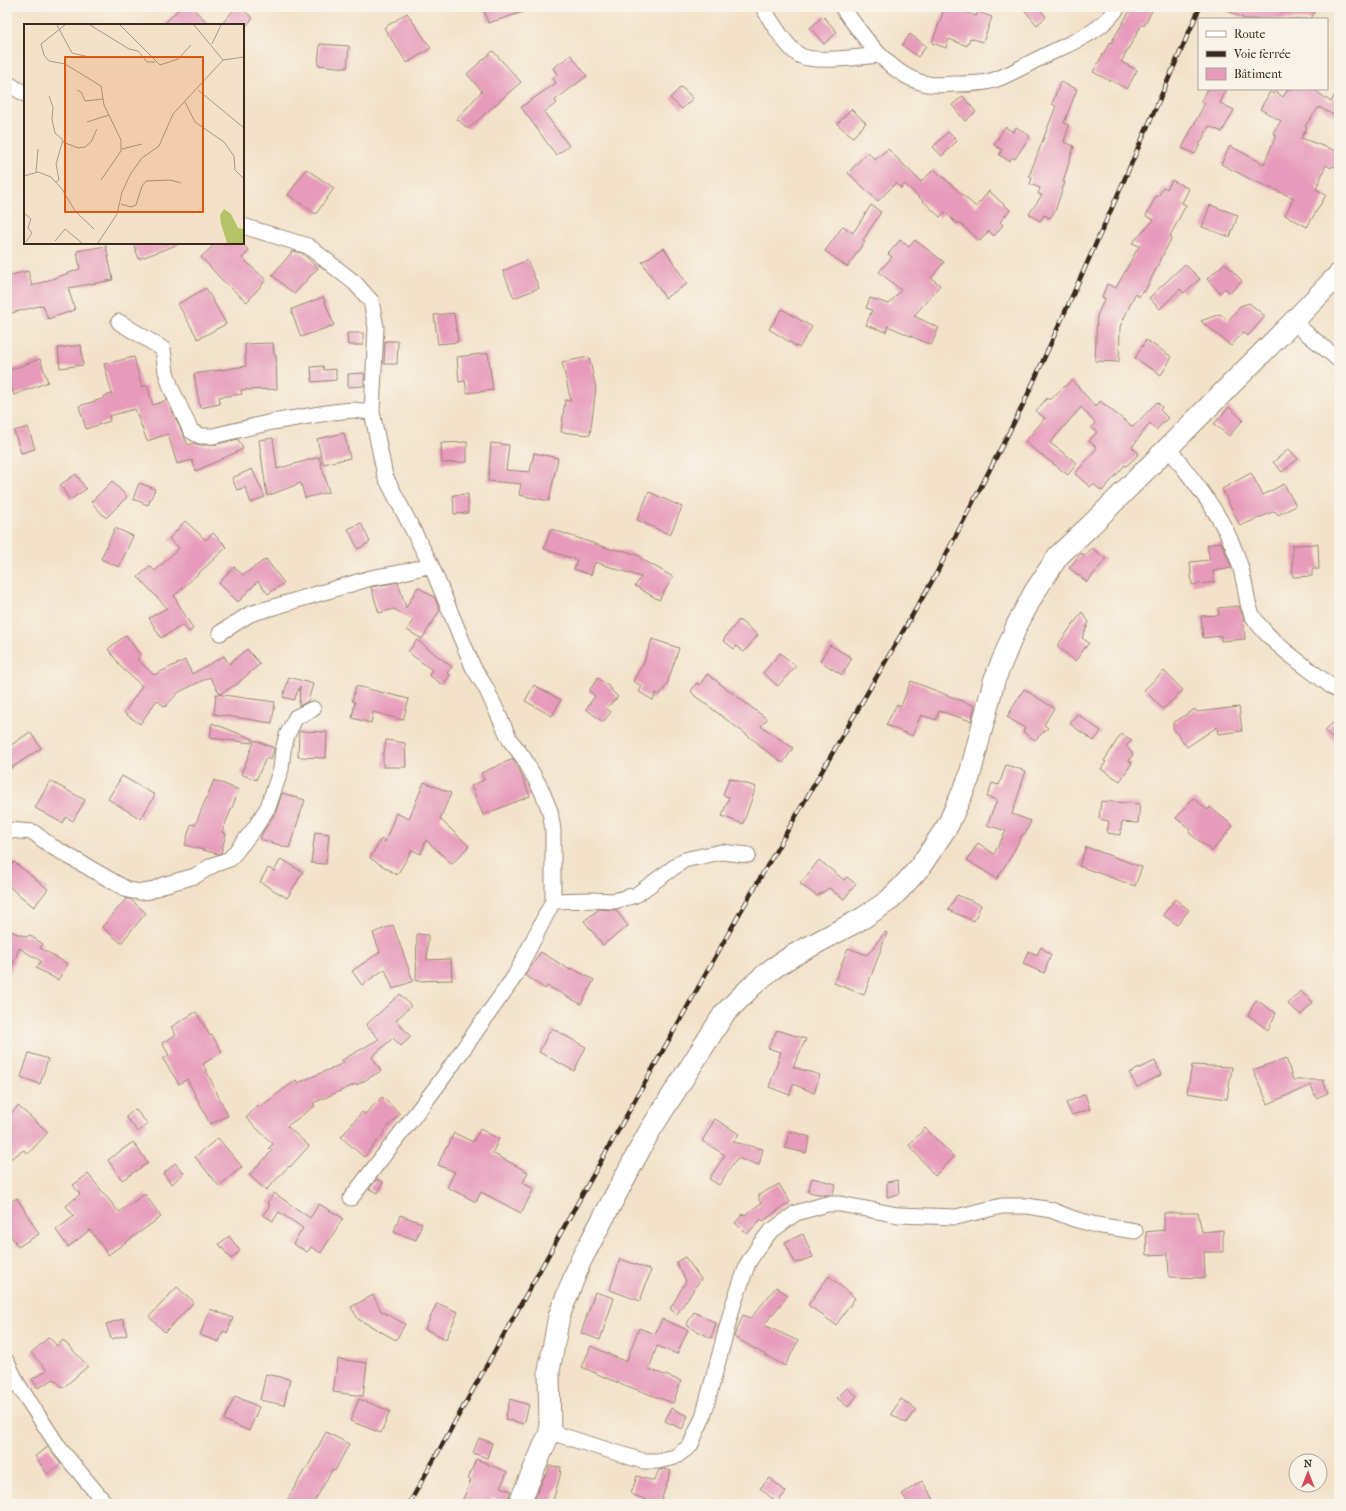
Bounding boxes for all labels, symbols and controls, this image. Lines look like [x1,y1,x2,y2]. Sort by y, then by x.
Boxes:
legend [1198,18,1328,90]
inset map [24,24,244,244]
text: Route [1234,27,1266,41]
text: Voie ferrée [1233,47,1291,61]
text: Bâtiment [1234,67,1283,81]
north arrow [1288,1453,1328,1493]
text: N [1304,1457,1313,1470]

